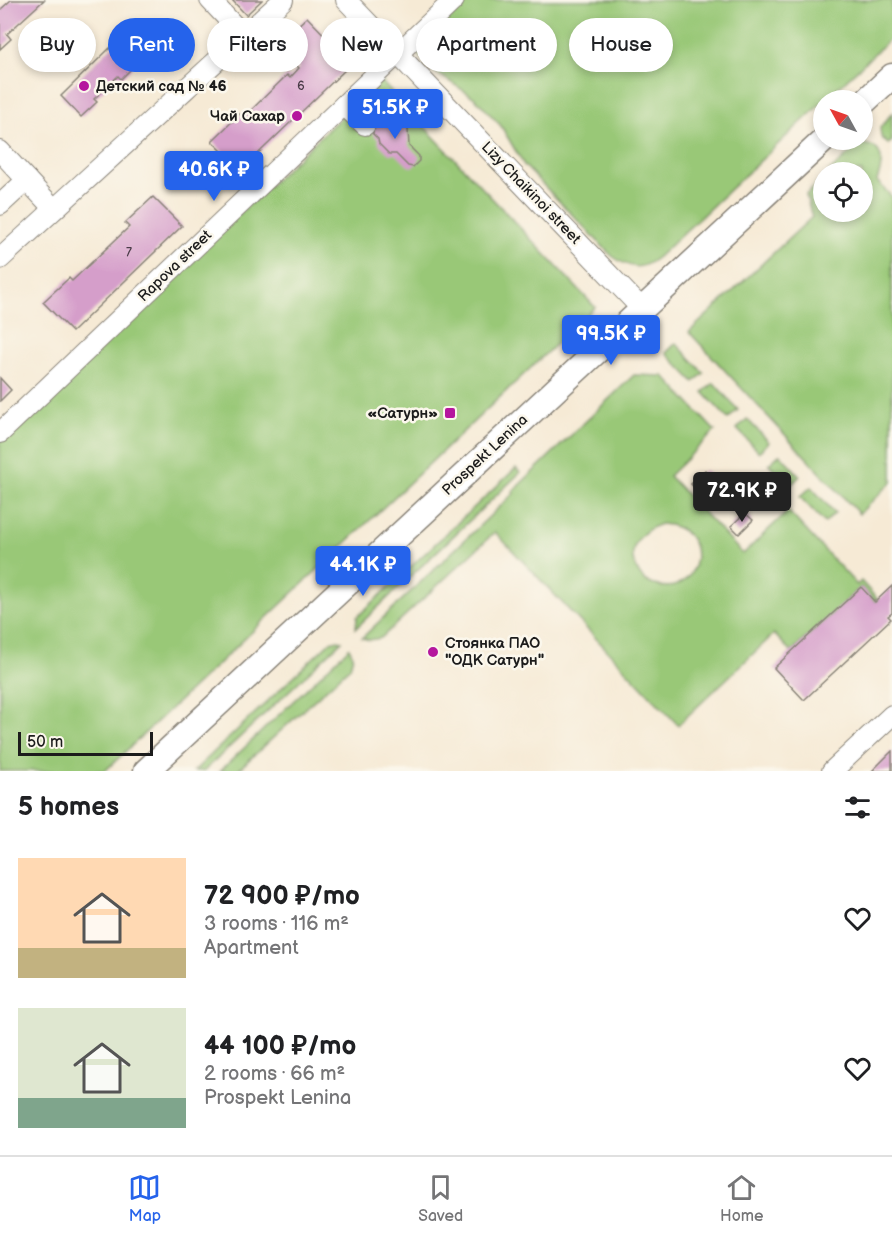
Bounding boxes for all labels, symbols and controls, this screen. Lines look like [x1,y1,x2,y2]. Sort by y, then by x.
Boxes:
chip: Buy [18,18,96,72]
chip: Rent [108,18,195,72]
chip: Filters [207,18,308,72]
chip: New [320,18,404,72]
chip: Apartment [416,18,557,72]
chip: House [569,18,673,72]
place label: Детский сад № 46 [96,77,227,96]
marker: Детский сад № 46 [77,79,91,93]
house number: 6 [297,79,305,94]
pin: 51.5K ₽ [340,89,450,140]
north arrow [813,90,873,150]
map controls [813,90,873,222]
text: 51.5K ₽ [362,96,428,120]
place label: Чай Сахар [210,107,285,126]
marker: Чай Сахар [290,109,304,123]
street label: Lizy Chaikinoi street [477,138,585,248]
pin: 40.6K ₽ [159,151,269,202]
text: 40.6K ₽ [178,158,250,182]
button: locate [813,162,873,222]
street label: Rapova street [134,226,216,306]
house number: 7 [126,245,132,260]
pin: 99.5K ₽ [556,315,666,366]
text: 99.5K ₽ [576,322,646,346]
place label: «Сатурн» [367,404,438,423]
marker: «Сатурн» [443,406,457,420]
street label: Prospekt Lenina [438,410,532,500]
pin: 72.9K ₽ [687,472,797,523]
text: 72.9K ₽ [707,479,777,503]
pin: 44.1K ₽ [308,546,418,597]
text: 44.1K ₽ [329,553,397,577]
place label: Стоянка ПАО "ОДК Сатурн" [445,634,544,670]
marker: Стоянка ПАО "ОДК Сатурн" [426,645,440,659]
scale bar [18,729,153,756]
text: 50 m [27,733,63,752]
icon: filters [841,791,874,824]
text: 5 homes [18,792,119,823]
text: 72 900 ₽/mo [204,881,360,912]
icon: home [66,882,138,954]
icon: heart [841,902,874,935]
text: 3 rooms · 116 m² [204,912,349,936]
text: Apartment [204,936,299,960]
text: 44 100 ₽/mo [204,1031,356,1062]
icon: home [66,1032,138,1104]
icon: heart [841,1052,874,1085]
text: 2 rooms · 66 m² [204,1062,345,1086]
text: Prospekt Lenina [204,1086,351,1110]
tab: Map [128,1171,161,1226]
tab: Saved [418,1171,463,1226]
tab: Home [720,1171,764,1226]

